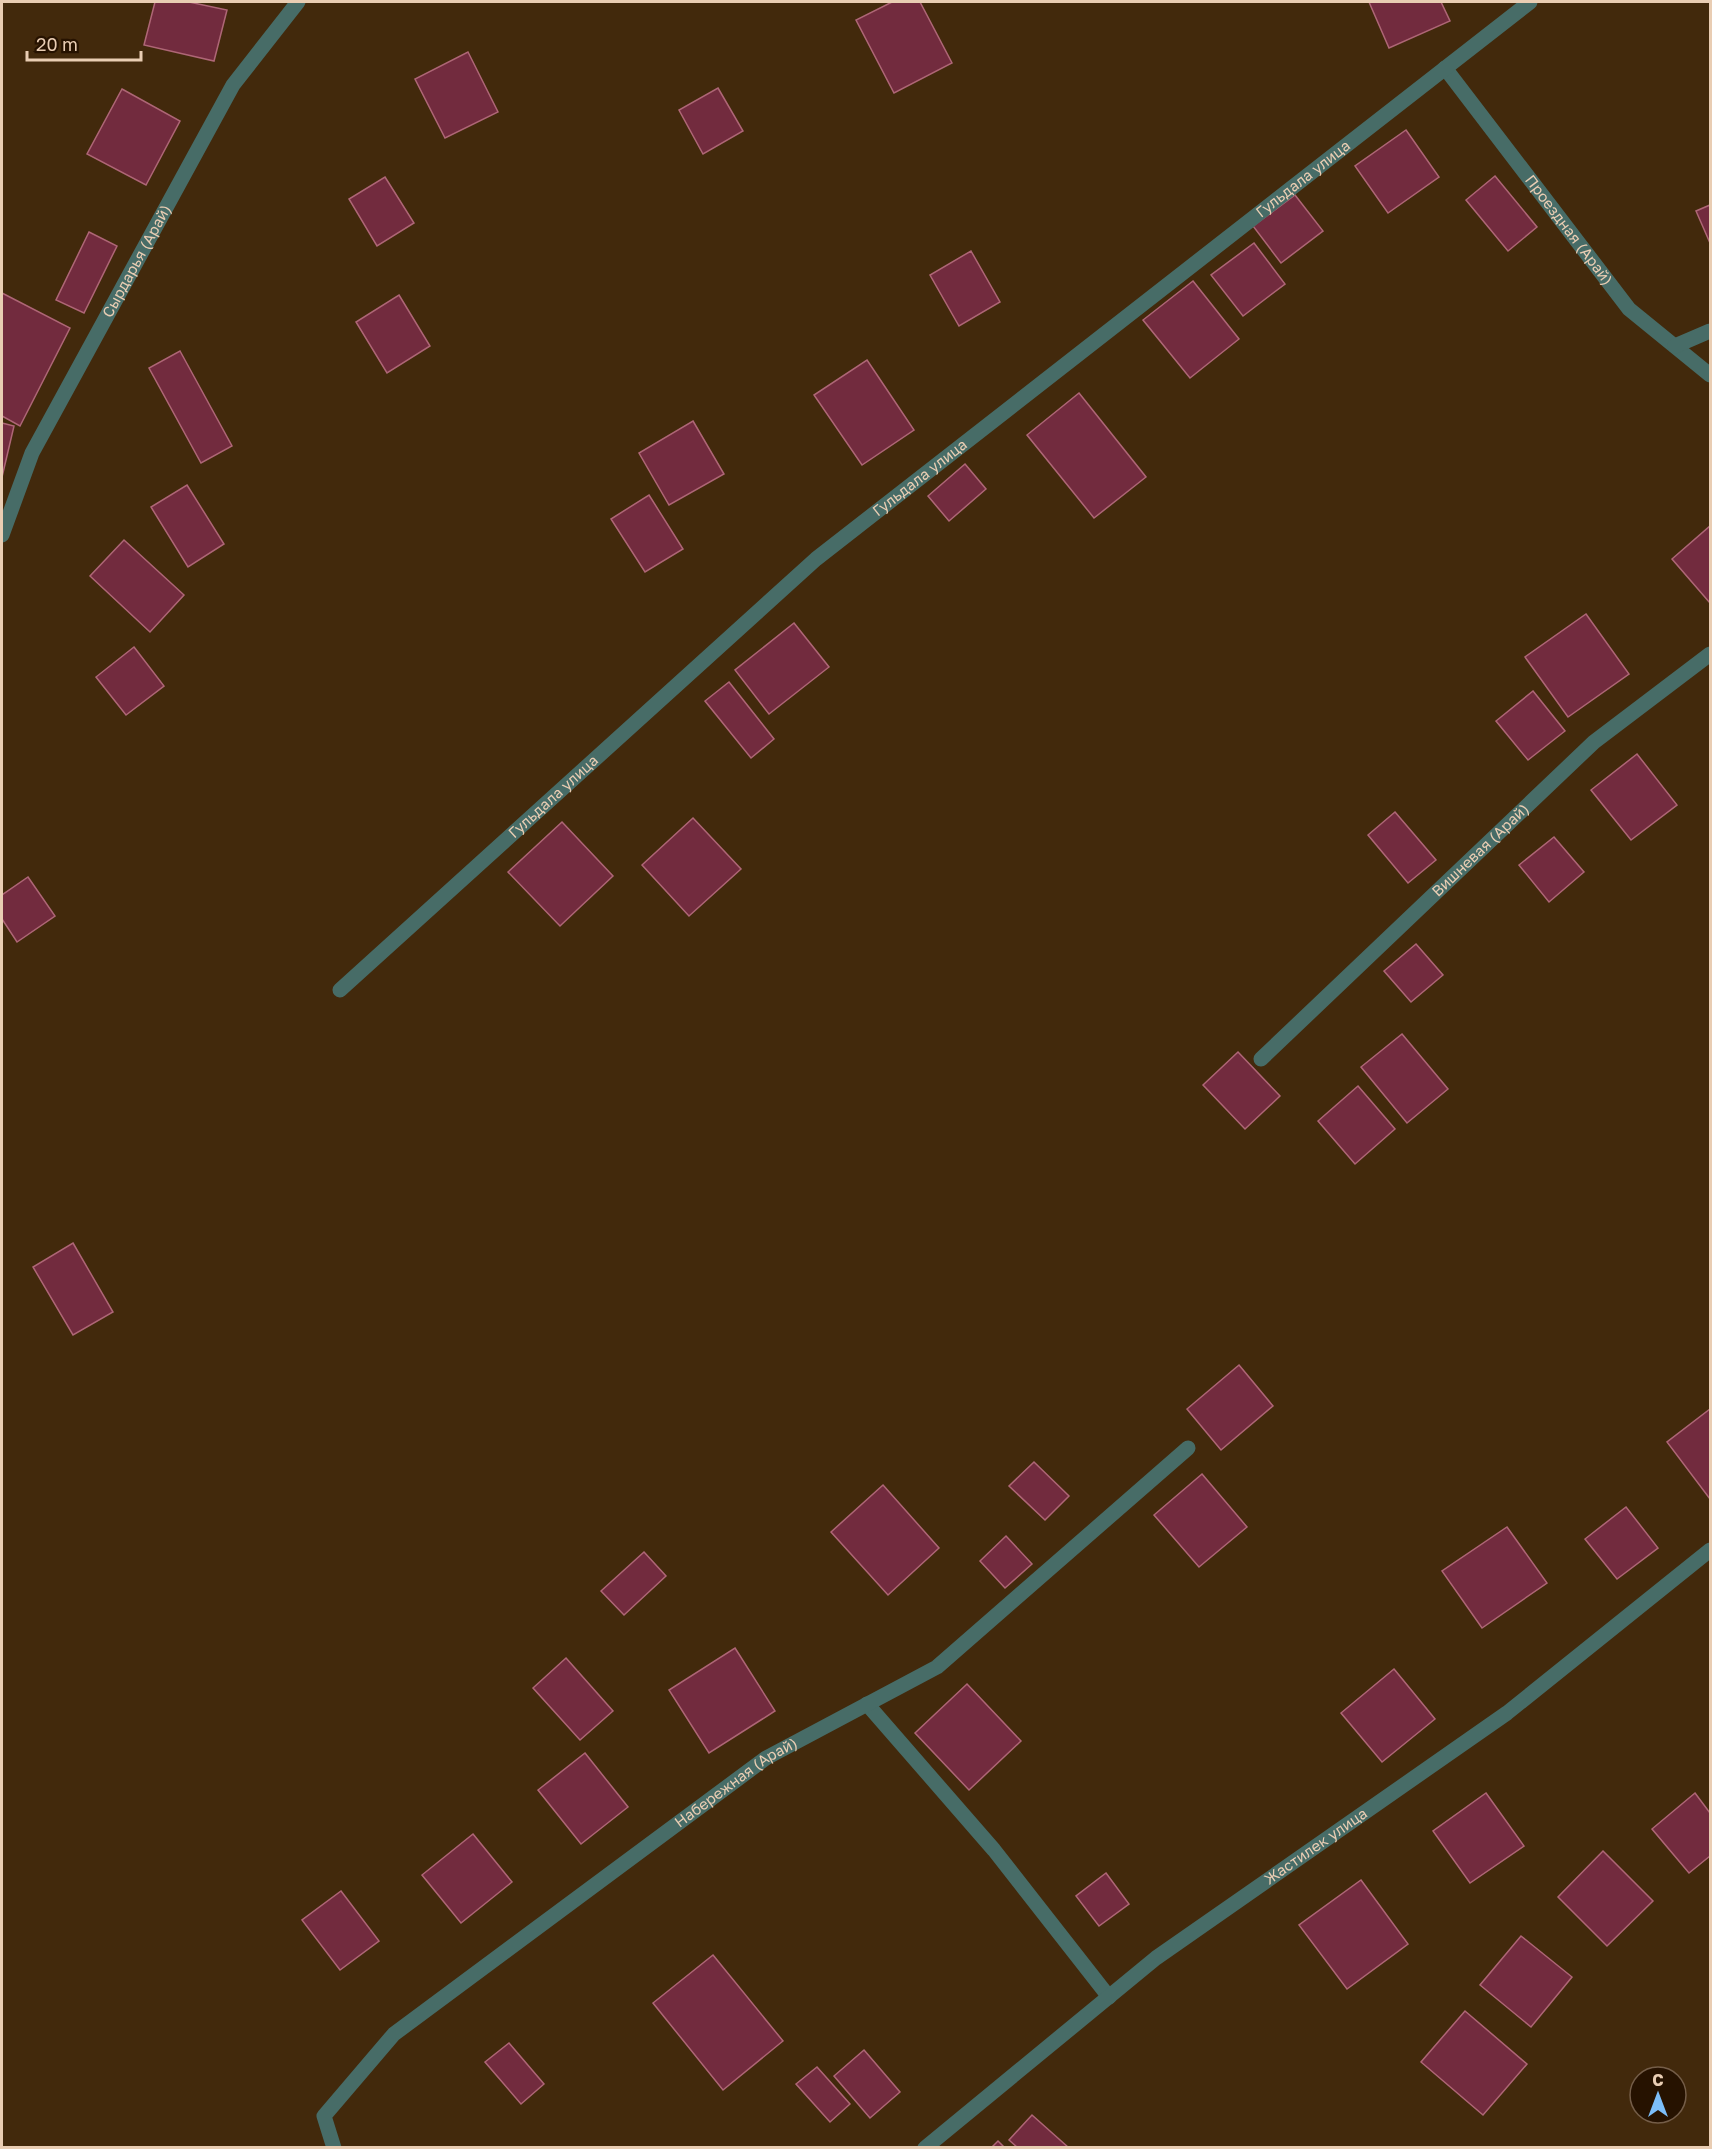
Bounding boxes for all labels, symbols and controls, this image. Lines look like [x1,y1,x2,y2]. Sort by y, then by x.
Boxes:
scale bar [27,24,141,62]
text: 20 m [36,33,78,55]
street label: Гульдала улица [1252,136,1353,221]
street label: Проездная (Арай) [1522,171,1617,288]
street label: Сырдарья (Арай) [98,201,174,320]
street label: Гульдала улица [869,435,970,519]
street label: Гульдала улица [504,751,601,841]
street label: Вишневая (Арай) [1428,799,1532,900]
street label: Набережная (Арай) [671,1733,800,1831]
street label: Жастилек улица [1260,1804,1370,1888]
north arrow [1628,2065,1688,2125]
text: С [1652,2070,1664,2090]

